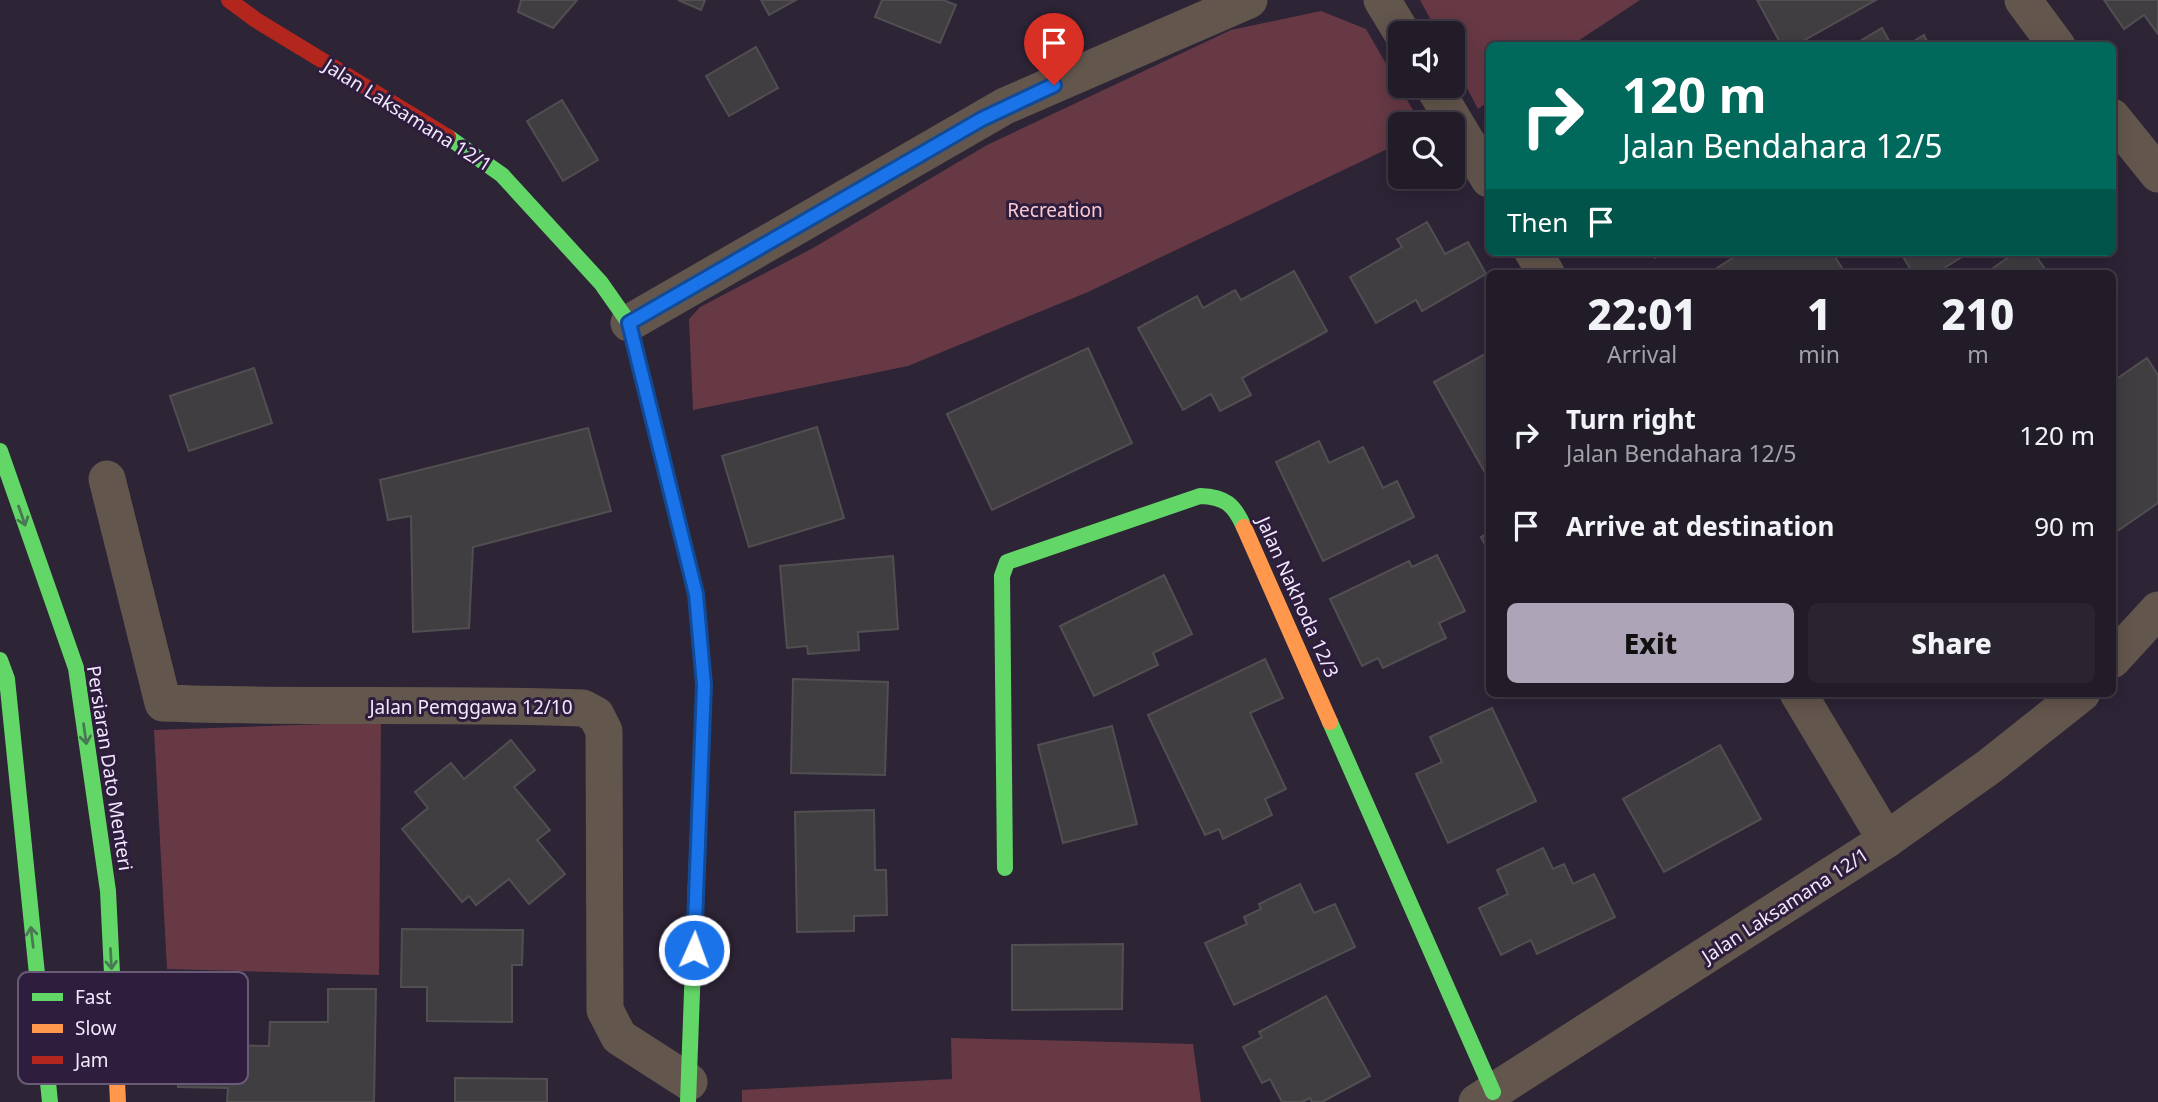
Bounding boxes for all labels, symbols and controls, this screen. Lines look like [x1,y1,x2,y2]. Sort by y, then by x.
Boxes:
pin [1024,13,1084,85]
map controls [1388,21,1465,189]
button: sound [1388,21,1465,98]
icon: arrive [1035,24,1073,62]
street label: Jalan Laksamana 12/1 [317,51,497,177]
text: 120 m [1622,61,1767,127]
icon: right [1507,70,1598,161]
button: search [1388,112,1465,189]
text: Jalan Bendahara 12/5 [1622,124,1943,167]
park label: Recreation [1007,197,1103,223]
icon: arrive [1582,203,1620,241]
text: Then [1507,204,1568,240]
text: 22:01 [1588,285,1697,342]
text: 1 [1807,285,1831,342]
text: 210 [1942,285,2014,342]
text: Arrival [1607,338,1677,370]
text: min [1798,338,1840,370]
text: m [1967,338,1989,370]
text: Turn right [1566,401,1696,437]
icon: right [1507,416,1545,454]
text: 120 m [2019,417,2095,453]
text: Jalan Bendahara 12/5 [1566,437,1796,469]
one-way arrow [17,504,29,526]
icon: arrive [1507,507,1545,545]
text: Arrive at destination [1566,508,1835,544]
text: 90 m [2034,508,2095,544]
street label: Jalan Nakhoda 12/3 [1250,511,1345,682]
button: Exit [1507,603,1794,683]
button: Share [1808,603,2095,683]
street label: Persiaran Dato Menteri [81,664,139,872]
street label: Jalan Pemggawa 12/10 [367,694,573,720]
one-way arrow [79,722,92,745]
street label: Jalan Laksamana 12/1 [1695,841,1873,970]
position arrow [657,913,731,987]
one-way arrow [26,926,39,949]
one-way arrow [105,948,118,971]
legend [18,972,248,1084]
text: Fast [75,984,112,1010]
text: Slow [75,1015,116,1041]
text: Jam [73,1047,109,1073]

